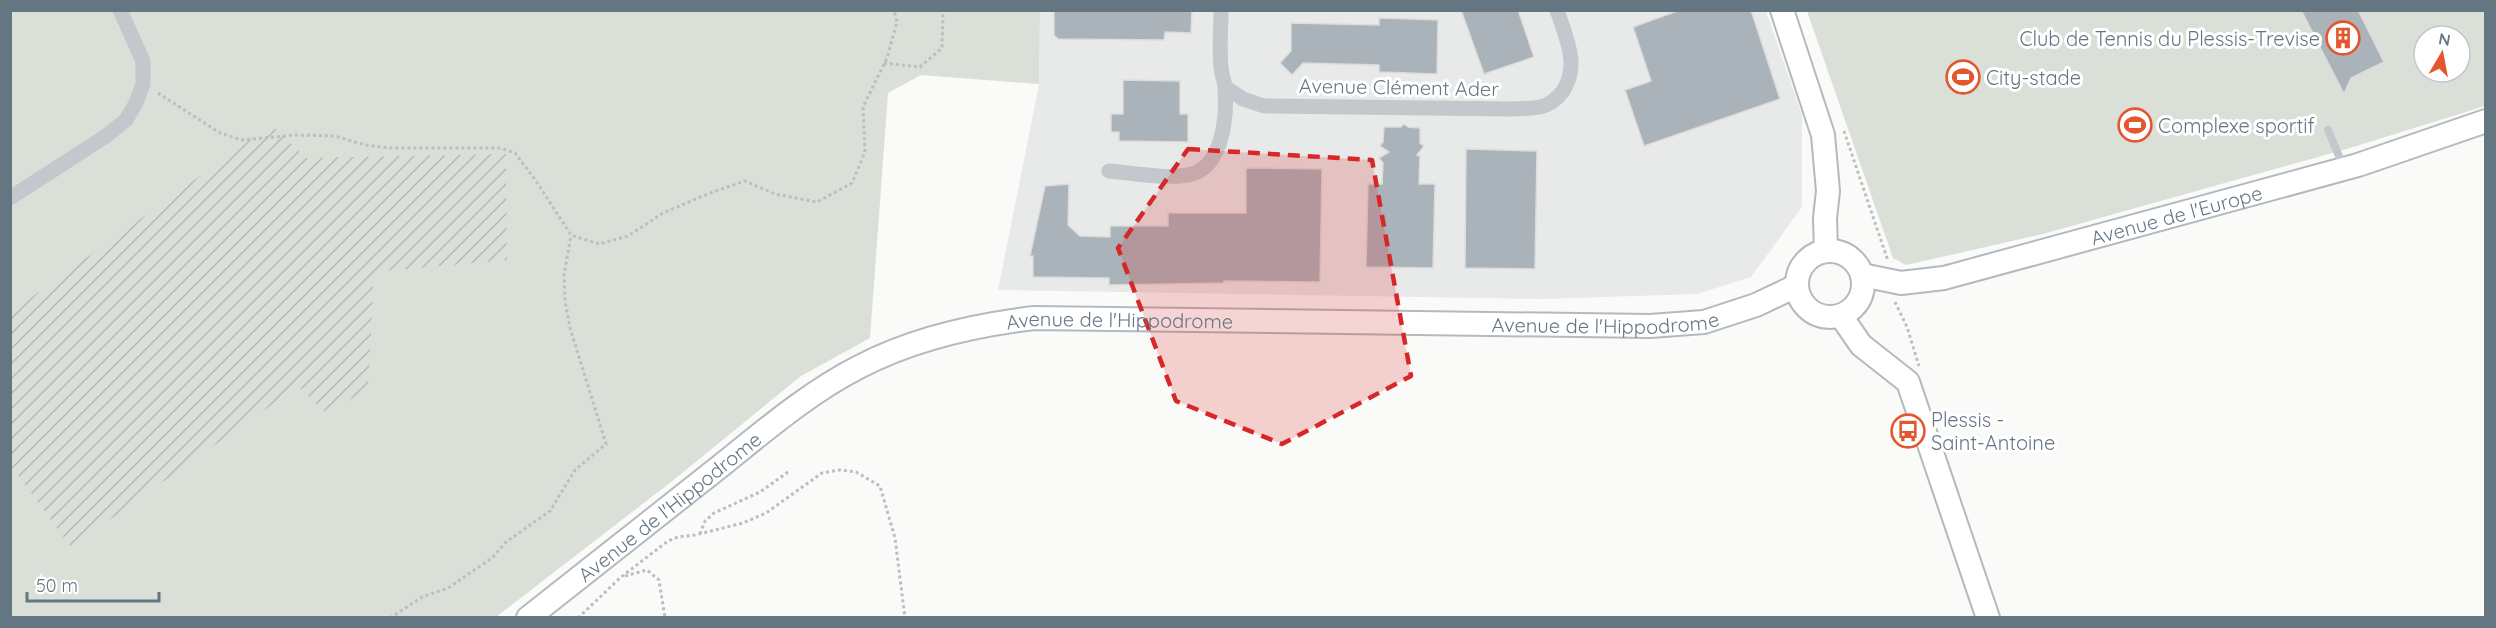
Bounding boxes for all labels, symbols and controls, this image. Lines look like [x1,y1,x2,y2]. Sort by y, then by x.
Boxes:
building icon: Club de Tennis du Plessis-Trevise [2325,20,2361,56]
north arrow [2412,24,2472,84]
place label: Club de Tennis du Plessis-Trevise [2019,26,2320,51]
text: N [2437,28,2452,50]
sports icon: City-stade [1945,59,1981,95]
place label: City-stade [1986,65,2081,90]
street label: Avenue Clément Ader [1299,73,1500,101]
sports icon: Complexe sportif [2117,107,2153,143]
place label: Complexe sportif [2158,113,2315,138]
street label: Avenue de l'Europe [2088,179,2265,250]
street label: Avenue de l'Hippodrome [1004,305,1233,334]
street label: Avenue de l'Hippodrome [1492,305,1722,339]
place label: Plessis - Saint-Antoine [1931,407,2055,455]
bus stop icon: Plessis - Saint-Antoine [1890,413,1926,449]
street label: Avenue de l'Hippodrome [573,426,766,587]
scale bar [27,565,159,603]
text: 50 m [36,574,78,597]

